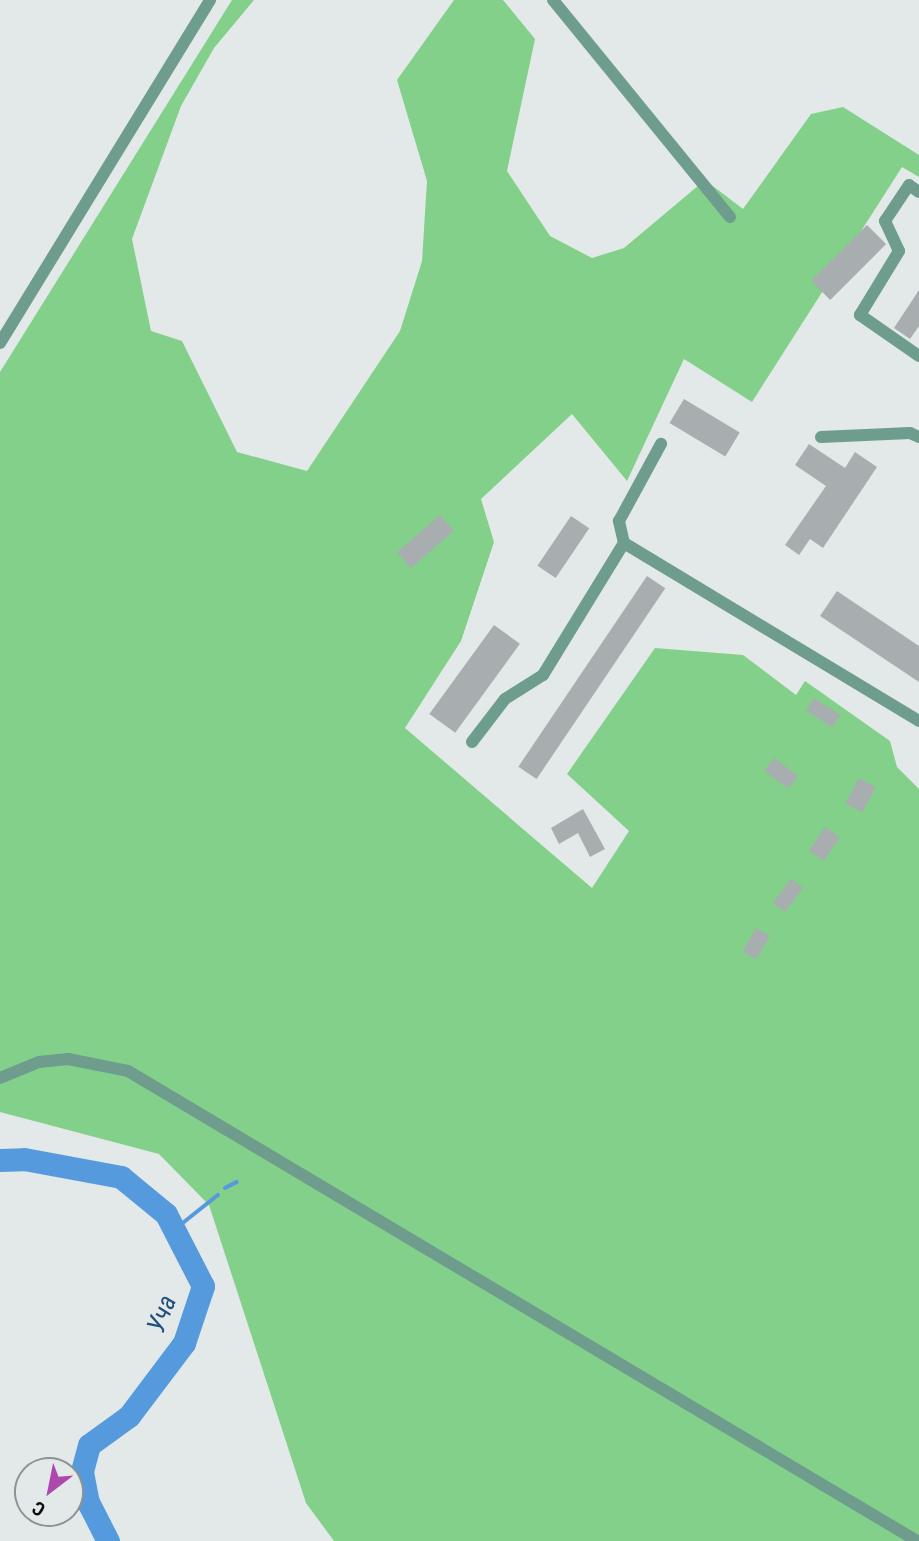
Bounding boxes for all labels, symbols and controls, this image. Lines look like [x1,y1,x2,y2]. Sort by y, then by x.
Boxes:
water label: Уча [140,1291,184,1337]
north arrow [14,1457,84,1527]
text: С [28,1496,49,1521]

